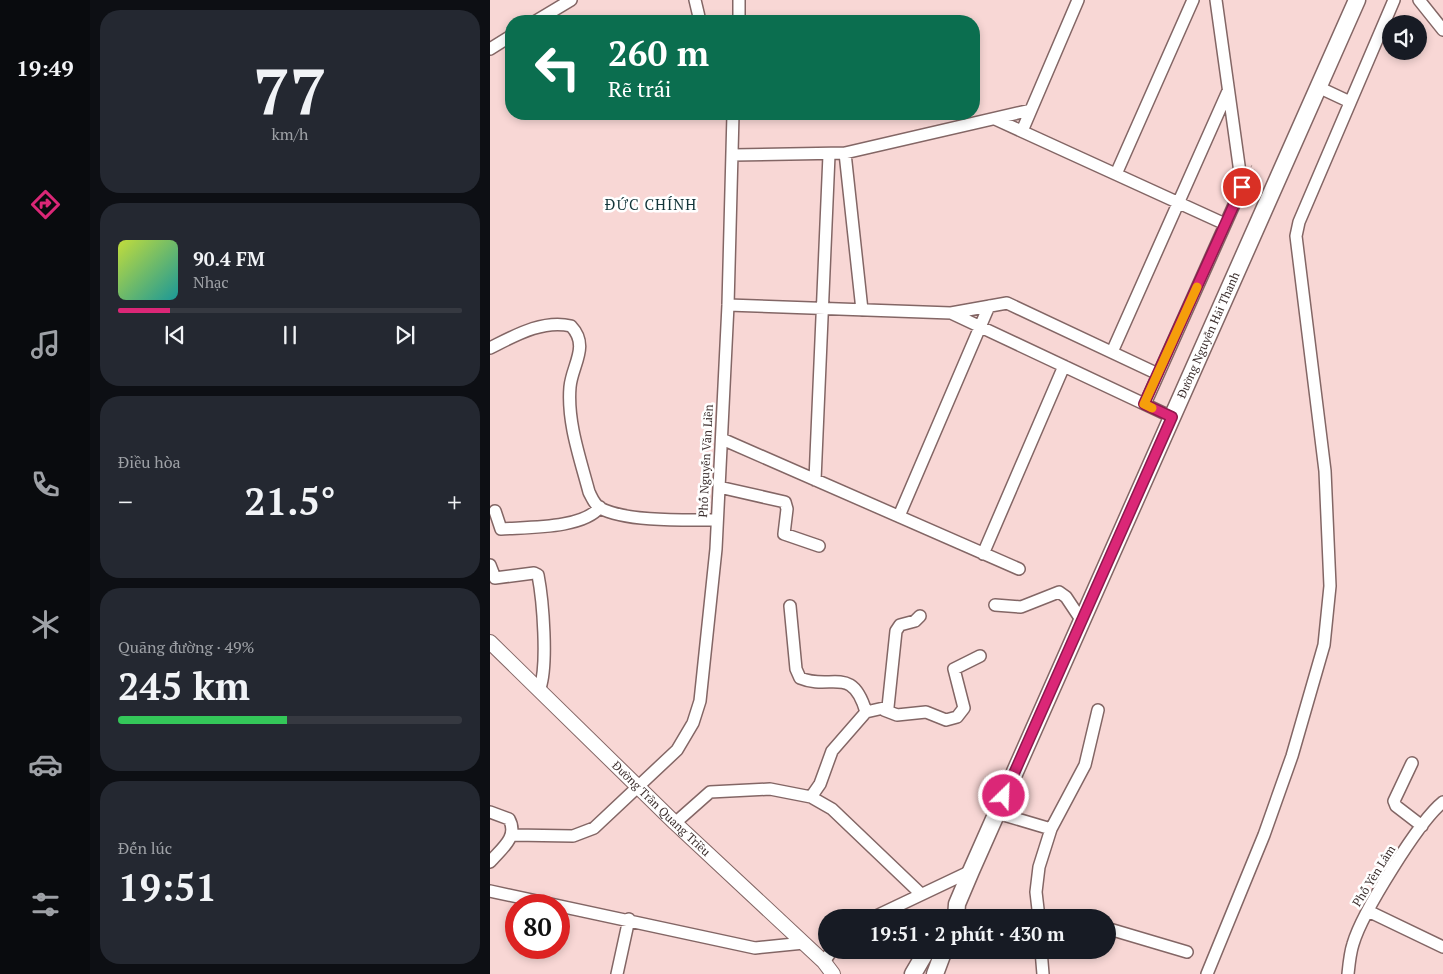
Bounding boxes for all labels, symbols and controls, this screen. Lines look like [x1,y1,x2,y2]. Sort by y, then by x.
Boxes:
map controls [1382,15,1427,60]
button: sound [1382,15,1427,60]
text: 260 m [608,30,709,76]
icon: left [525,35,590,100]
text: 77 [253,47,327,134]
text: 19:49 [16,53,74,82]
text: Rẽ trái [608,74,671,103]
text: km/h [272,123,308,145]
pin [1221,166,1263,208]
icon: arrive [1228,173,1256,201]
icon: directions [28,187,63,222]
district label: ĐỨC CHÍNH [605,194,697,214]
text: 90.4 FM [193,246,265,271]
street label: Đường Nguyễn Hải Thanh [1173,269,1243,400]
text: Nhạc [193,271,229,293]
icon: previous [161,321,189,349]
icon: pause [276,321,304,349]
icon: next [391,321,419,349]
icon: music [28,327,63,362]
street label: Phố Nguyễn Văn Liền [695,404,716,518]
text: Điều hòa [118,451,181,473]
icon: phone [28,467,63,502]
text: 21.5° [244,476,336,526]
text: − [118,483,133,520]
text: + [447,483,462,520]
icon: climate [28,607,63,642]
text: Quãng đường · 49% [118,636,254,658]
text: 245 km [118,661,250,711]
icon: car [28,747,63,782]
street label: Đường Trần Quang Triều [609,758,714,859]
position arrow [977,769,1029,821]
text: Đến lúc [118,837,172,859]
street label: Phố Yên Lâm [1349,842,1399,909]
text: 19:51 [118,862,217,912]
icon: filters [28,887,63,922]
speed limit sign: 80 [505,894,570,959]
text: 19:51 · 2 phút · 430 m [869,921,1065,946]

